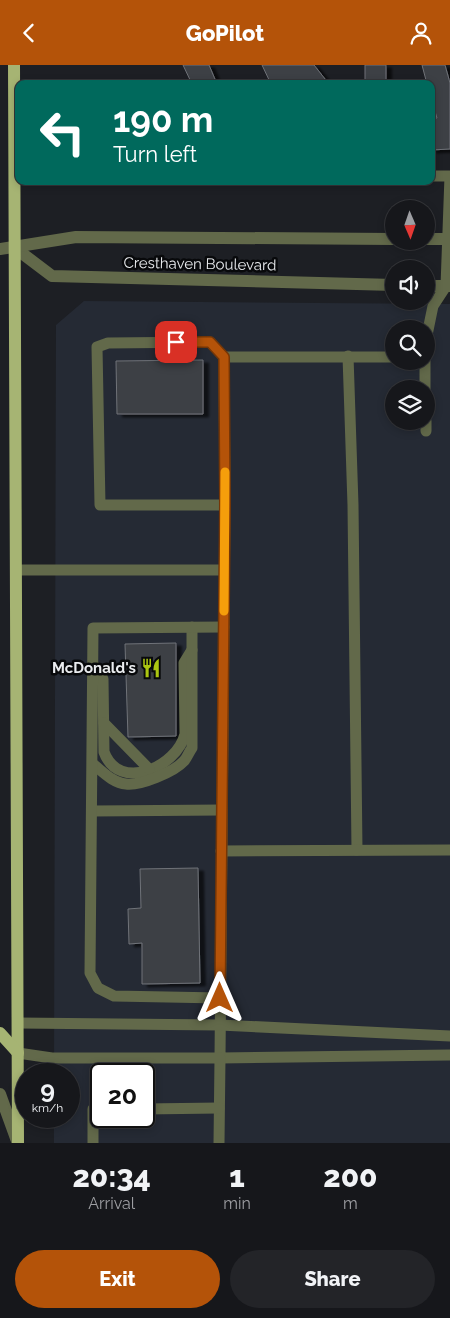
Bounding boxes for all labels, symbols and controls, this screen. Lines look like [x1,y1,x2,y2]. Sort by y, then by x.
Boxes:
icon: back [15,19,43,47]
icon: person [407,19,435,47]
text: GoPilot [186,20,264,46]
text: 190 m [113,99,213,140]
icon: left [30,100,95,165]
text: Turn left [113,141,197,167]
north arrow [385,200,435,250]
map controls [385,200,435,430]
street label: Cresthaven Boulevard [123,254,277,274]
button: sound [385,260,435,310]
button: search [385,320,435,370]
pin [155,321,197,363]
icon: arrive [162,328,190,356]
button: layers [385,380,435,430]
restaurant icon: McDonald's [140,657,162,679]
place label: McDonald's [52,659,136,677]
position arrow [193,971,245,1023]
speed limit sign: 20 [90,1063,155,1128]
text: 9 [40,1074,55,1104]
text: km/h [32,1101,63,1115]
text: 20:34 [72,1159,151,1194]
text: 1 [229,1159,245,1194]
text: 200 [323,1159,378,1194]
text: Arrival [88,1194,135,1213]
text: min [223,1194,251,1213]
text: m [343,1194,358,1213]
button: Exit [15,1250,220,1308]
button: Share [230,1250,435,1308]

